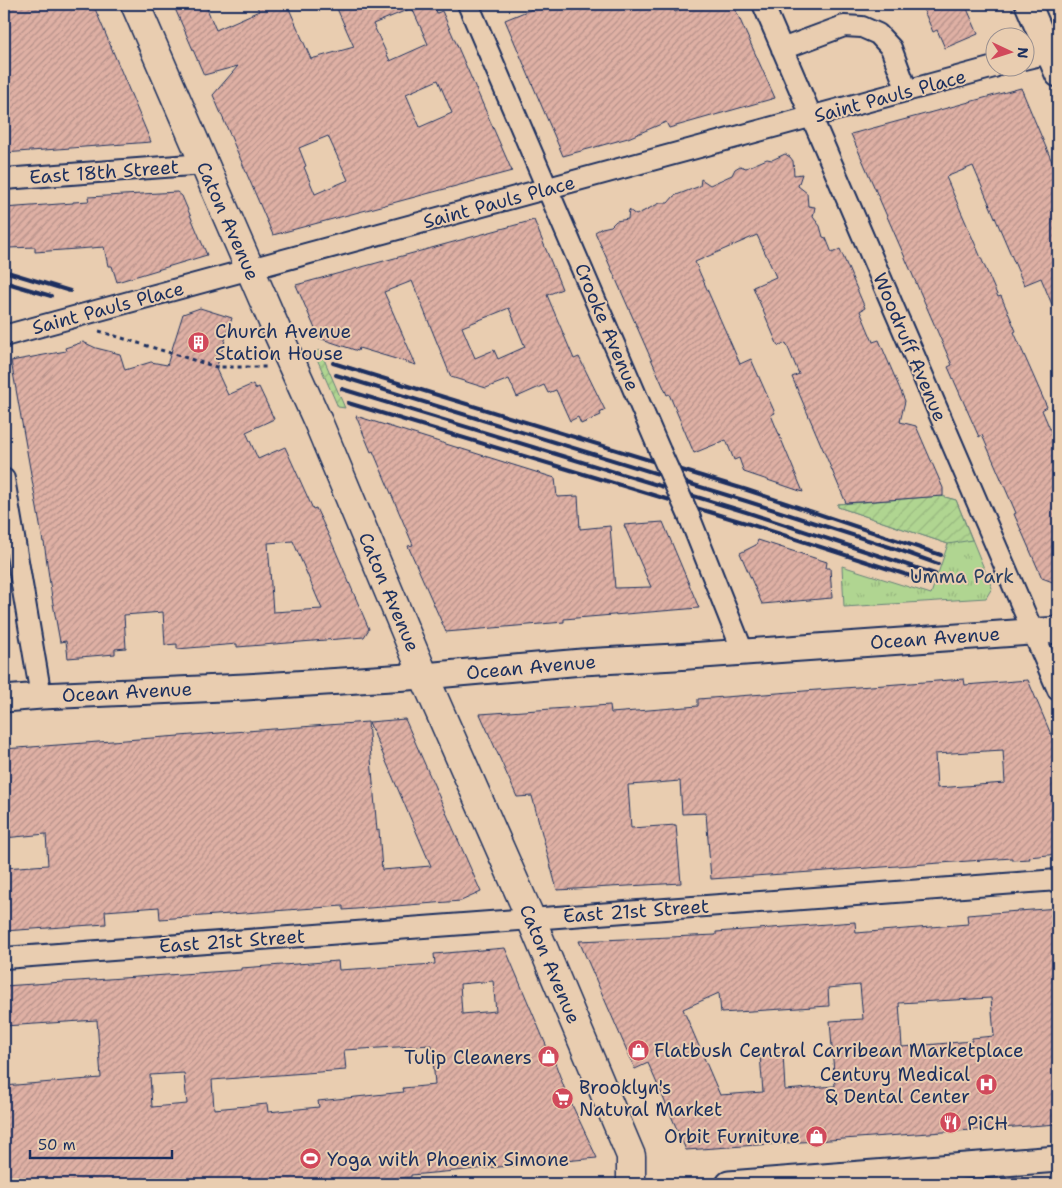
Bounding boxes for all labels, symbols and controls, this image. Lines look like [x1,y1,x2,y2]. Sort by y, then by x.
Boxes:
north arrow [984,28,1034,78]
text: N [1014,47,1032,59]
street label: Saint Pauls Place [811,64,969,128]
street label: East 18th Street [28,154,180,190]
street label: Caton Avenue [191,158,265,284]
street label: Saint Pauls Place [420,170,578,234]
street label: Crooke Avenue [569,259,645,395]
street label: Woodruff Avenue [867,269,953,425]
street label: Saint Pauls Place [29,276,187,340]
place label: Church Avenue Station House [215,319,351,366]
building icon: Church Avenue Station House [187,330,211,354]
street label: Caton Avenue [353,529,425,655]
park label: Umma Park [910,564,1014,589]
street label: Ocean Avenue [869,621,1001,655]
street label: Ocean Avenue [465,649,597,685]
street label: Ocean Avenue [61,676,193,708]
street label: East 21st Street [562,893,710,929]
street label: Caton Avenue [514,901,586,1027]
street label: East 21st Street [158,923,306,959]
shop icon: Flatbush Central Carribean Marketplace [626,1038,650,1062]
place label: Flatbush Central Carribean Marketplace [654,1038,1024,1063]
place label: Tulip Cleaners [404,1045,532,1070]
shop icon: Tulip Cleaners [536,1045,560,1069]
place label: Century Medical & Dental Center [820,1062,970,1109]
hospital icon: Century Medical & Dental Center [974,1073,998,1097]
place label: Brooklyn's Natural Market [579,1075,722,1122]
supermarket icon: Brooklyn's Natural Market [551,1086,575,1110]
restaurant icon: PiCH [939,1111,963,1135]
place label: PiCH [967,1111,1008,1136]
place label: Orbit Furniture [664,1124,800,1149]
shop icon: Orbit Furniture [804,1124,828,1148]
scale bar [30,1128,172,1160]
text: 50 m [38,1135,76,1155]
sports icon: Yoga with Phoenix Simone [299,1147,323,1171]
place label: Yoga with Phoenix Simone [327,1147,569,1172]

